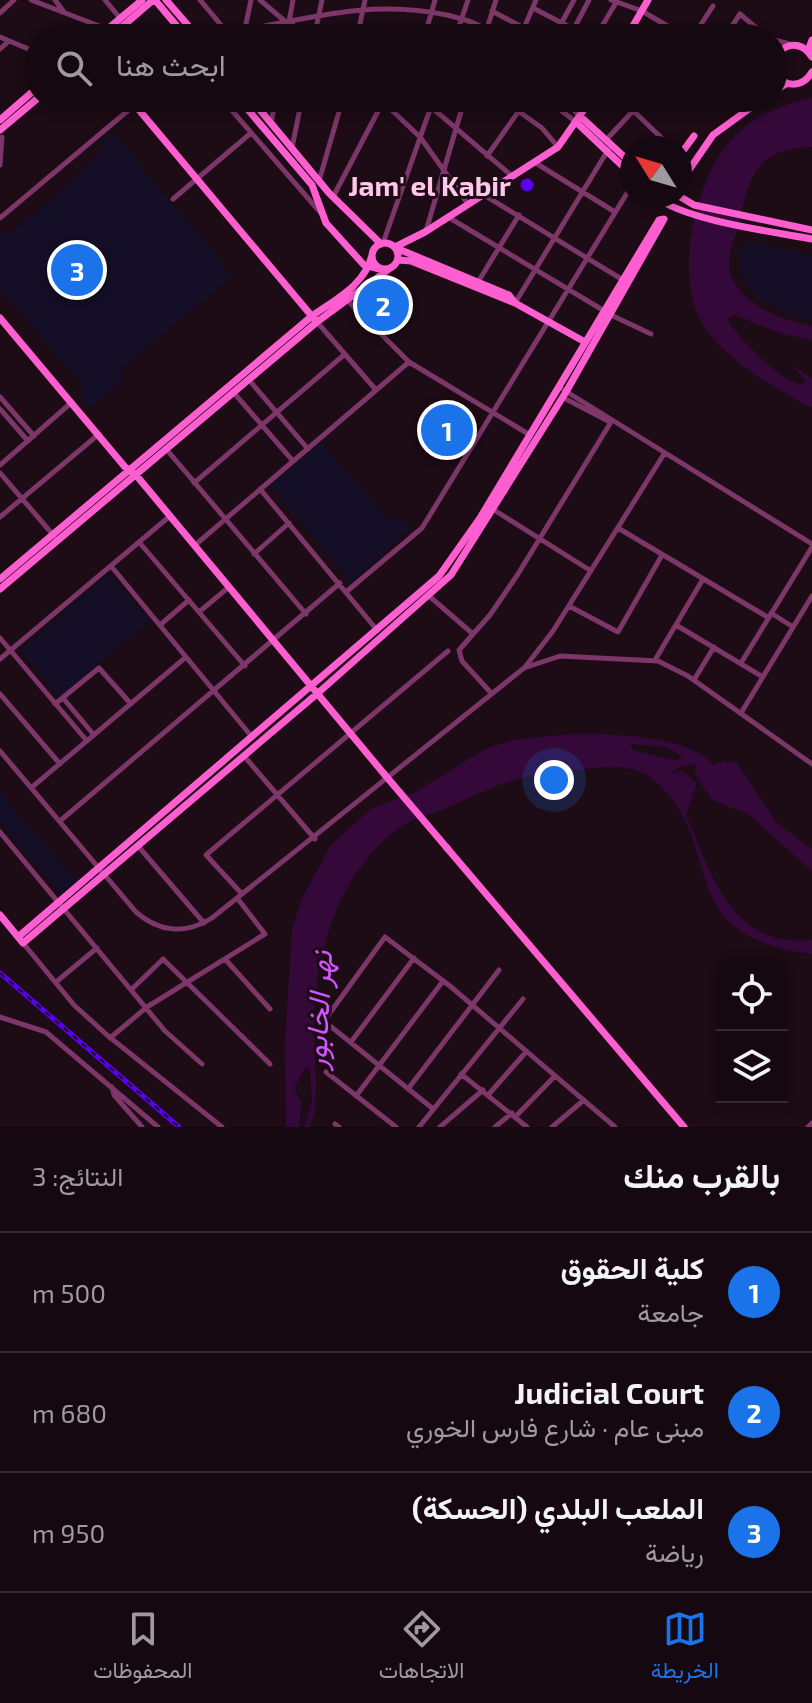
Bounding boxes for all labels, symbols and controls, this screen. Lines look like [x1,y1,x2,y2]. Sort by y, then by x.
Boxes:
search box [24,24,788,112]
icon: search [52,46,96,90]
text: ابحث هنا [116,46,226,82]
north arrow [620,136,692,208]
place label: Jam' el Kabir [348,168,511,202]
marker: Jam' el Kabir [518,176,536,194]
pin: 3 [51,240,103,300]
pin: 2 [357,275,409,335]
pin: 1 [421,400,473,460]
your location [534,760,574,800]
water label: نهر الخابور [296,949,340,1072]
map controls [716,959,788,1103]
button: locate [716,959,788,1031]
button: layers [716,1031,788,1103]
text: بالقرب منك [623,1154,780,1195]
text: النتائج: 3 [32,1160,123,1191]
text: كلية الحقوق [560,1249,704,1285]
text: 500 m [32,1277,106,1308]
text: 1 [748,1277,760,1308]
text: جامعة [638,1296,704,1327]
text: Judicial Court [514,1374,704,1410]
text: 680 m [32,1397,107,1428]
text: 2 [746,1397,762,1428]
text: مبنى عام · شارع فارس الخوري [406,1411,704,1442]
text: الملعب البلدي (الحسكة) [412,1489,704,1525]
text: 950 m [32,1517,105,1548]
text: 3 [747,1517,761,1548]
text: رياضة [645,1536,704,1567]
tab: المحفوظات [93,1607,192,1690]
tab: الاتجاهات [379,1607,464,1690]
tab: الخريطة [651,1607,719,1690]

